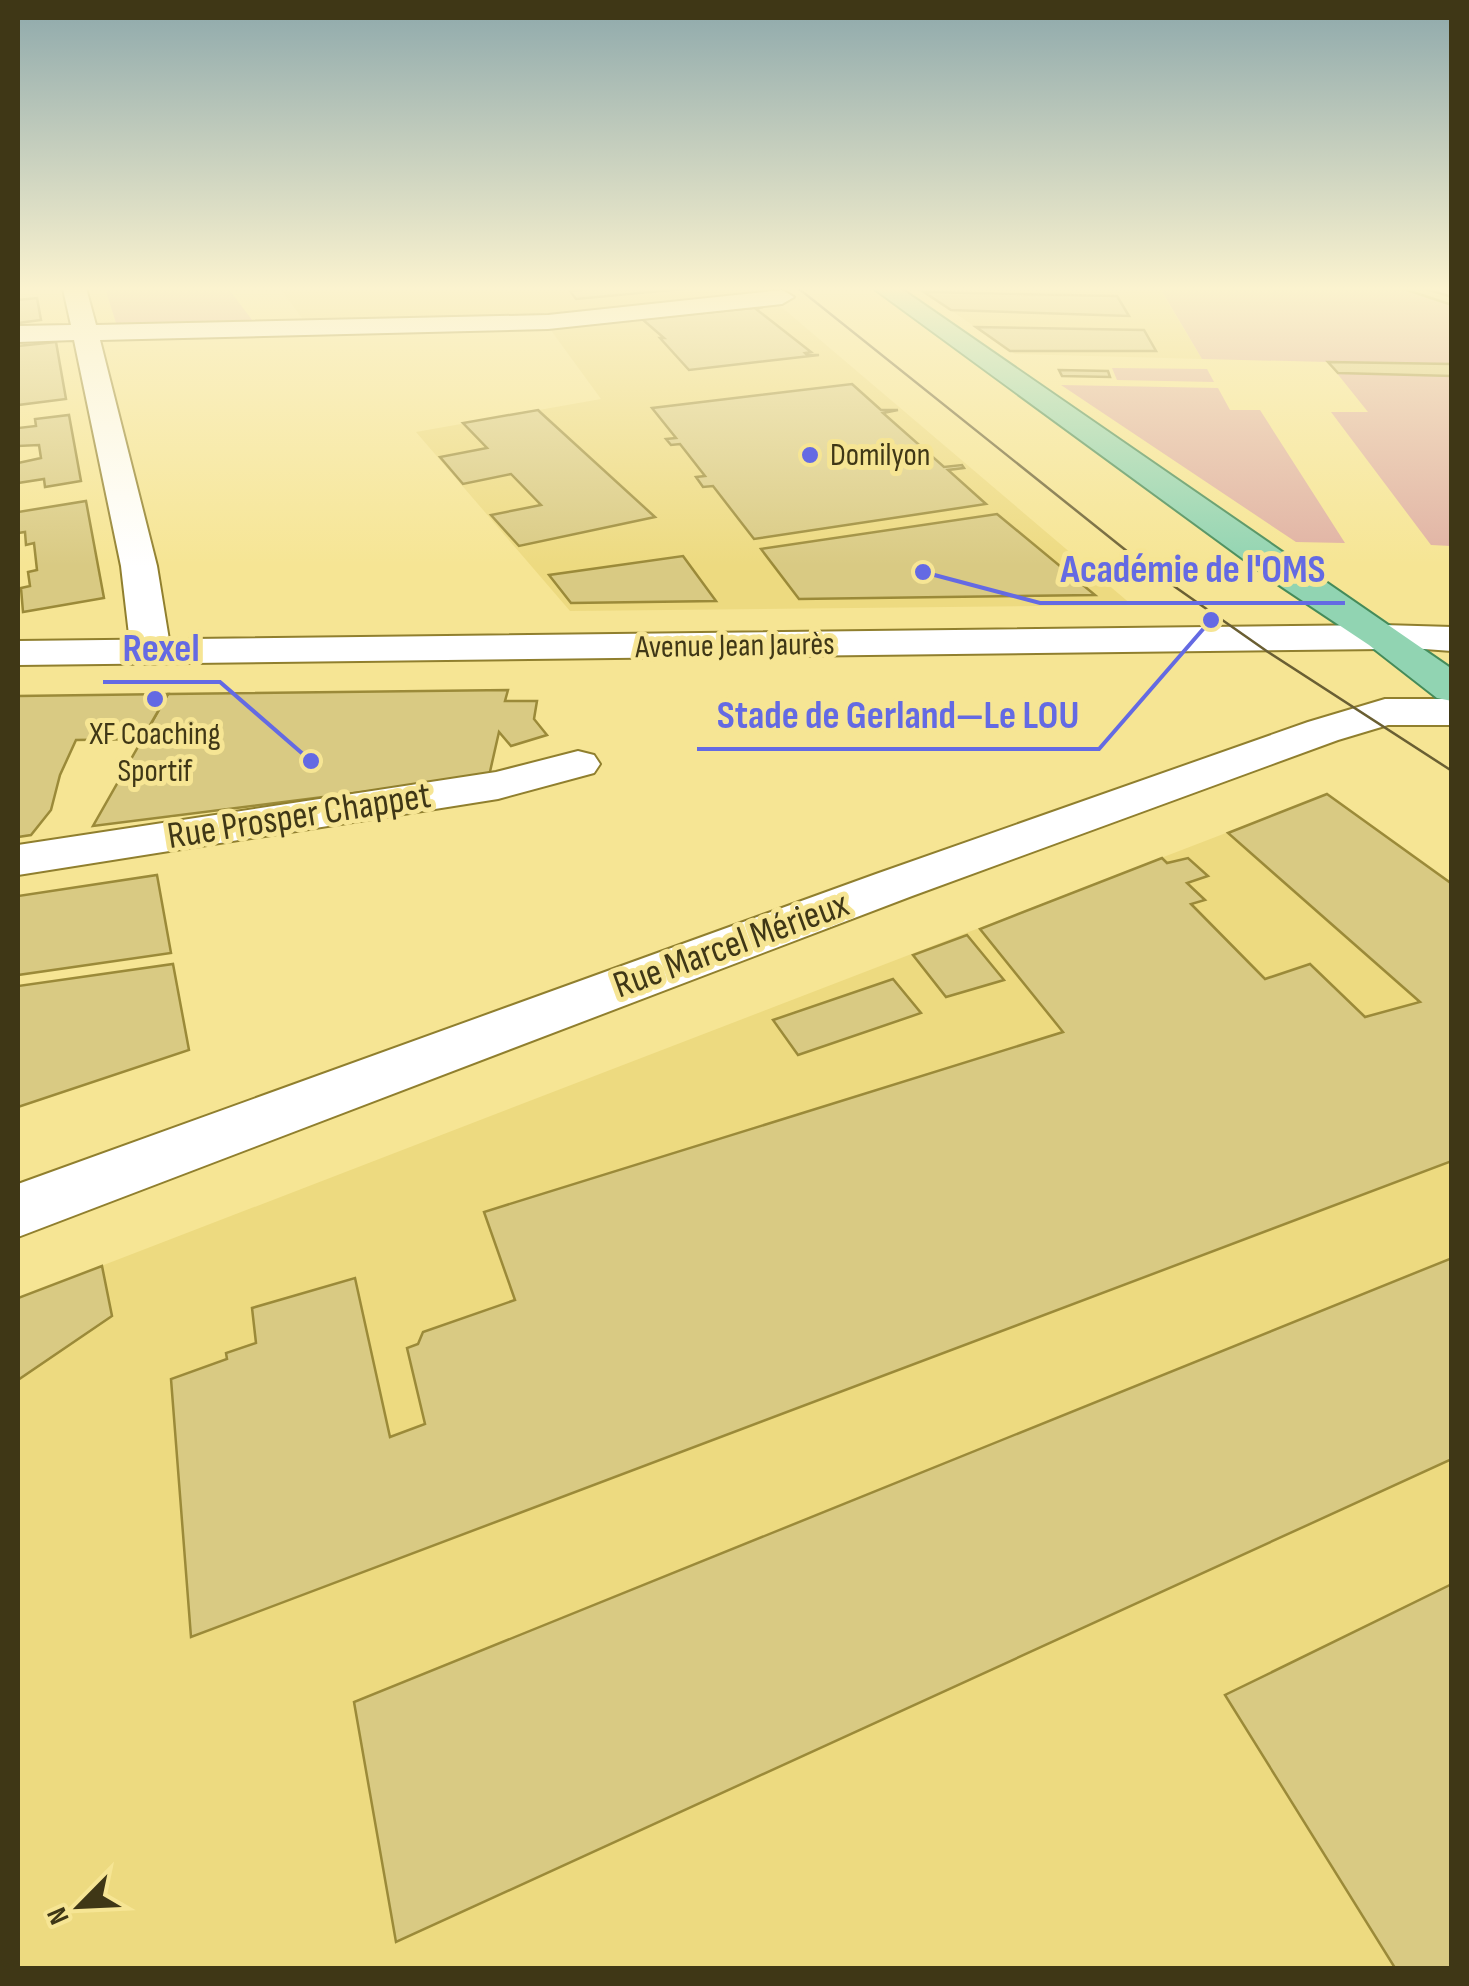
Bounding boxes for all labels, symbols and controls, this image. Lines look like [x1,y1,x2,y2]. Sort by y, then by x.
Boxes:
place label: Domilyon [830,436,931,475]
marker: Domilyon [799,444,821,466]
callout: Académie de l'OMS [1040,533,1345,603]
text: Académie de l'OMS [1060,546,1325,594]
callout: Rexel [103,612,220,682]
text: Rexel [122,625,200,673]
street label: Avenue Jean Jaurès [634,625,835,667]
callout: Stade de Gerland—Le LOU [697,679,1099,749]
marker: XF Coaching Sportif [144,688,166,710]
text: Stade de Gerland—Le LOU [717,692,1079,740]
place label: XF Coaching Sportif [89,715,220,791]
street label: Rue Prosper Chappet [164,773,434,859]
street label: Rue Marcel Mérieux [607,882,855,1008]
north arrow [30,1856,130,1956]
text: N [40,1902,77,1929]

